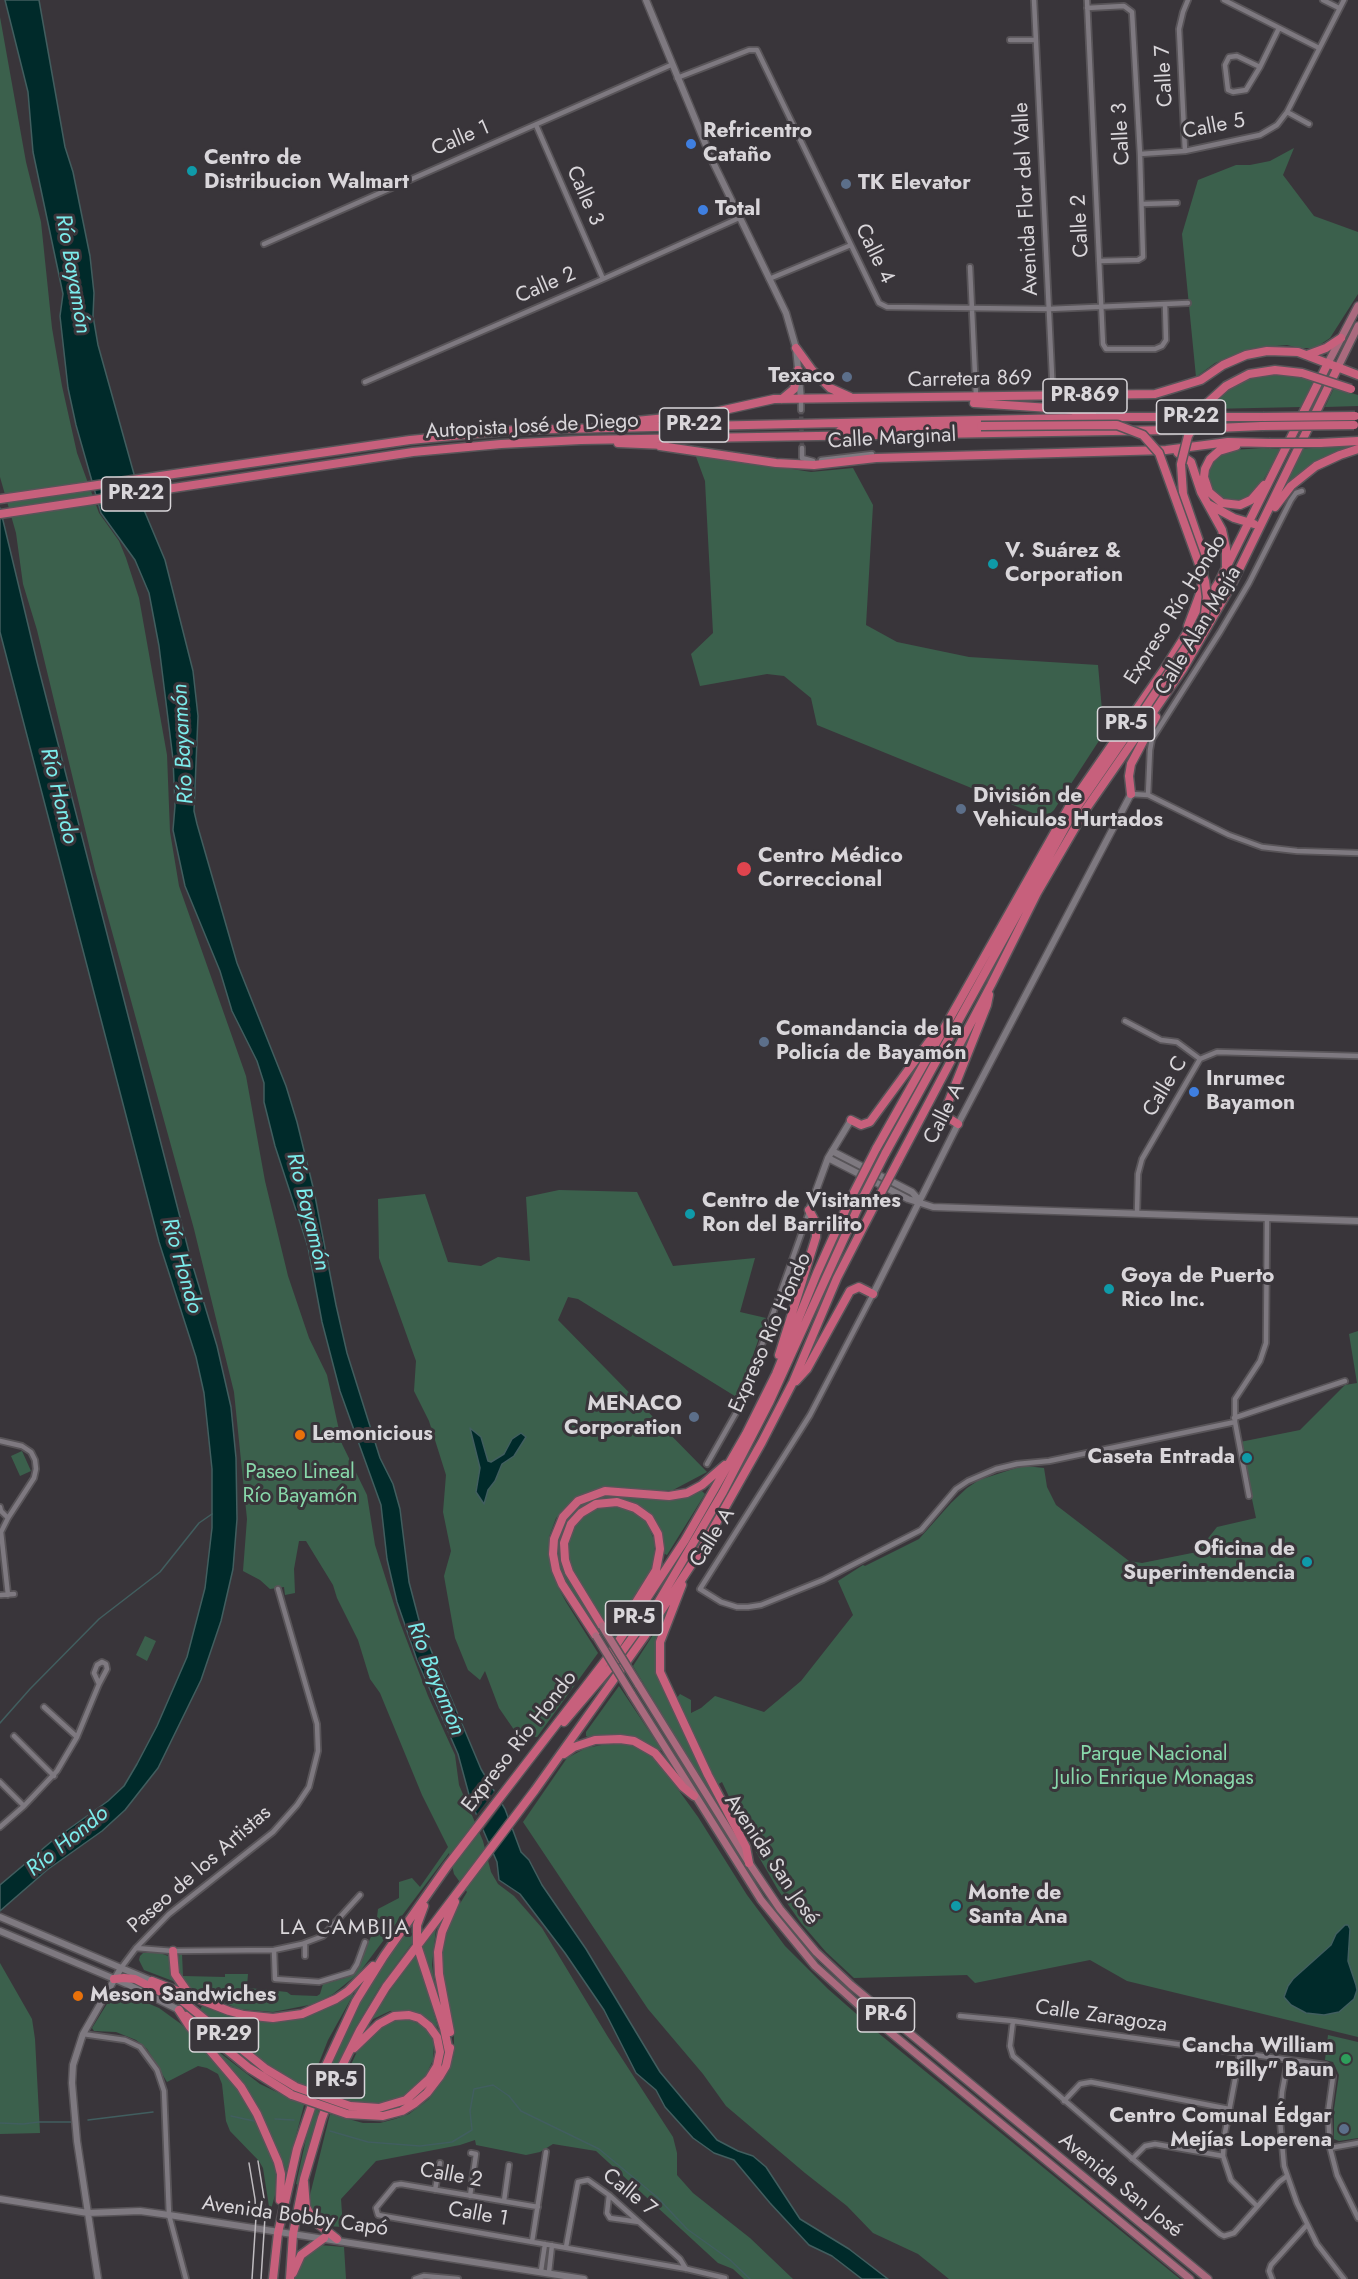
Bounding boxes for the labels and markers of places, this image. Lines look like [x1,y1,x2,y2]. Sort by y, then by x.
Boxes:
place label: Refricentro Cataño [703,119,812,169]
marker: Refricentro Cataño [684,137,698,151]
place label: Centro de Distribucion Walmart [204,146,409,196]
marker: Centro de Distribucion Walmart [185,164,199,178]
place label: TK Elevator [858,171,971,197]
marker: TK Elevator [839,177,853,191]
place label: Total [715,197,761,223]
marker: Total [696,203,710,217]
place label: Texaco [768,364,835,390]
marker: Texaco [840,370,854,384]
place label: V. Suárez & Corporation [1005,539,1123,589]
marker: V. Suárez & Corporation [986,557,1000,571]
place label: División de Vehiculos Hurtados [973,784,1163,834]
marker: División de Vehiculos Hurtados [954,802,968,816]
place label: Centro Médico Correccional [758,844,903,894]
marker: Centro Médico Correccional [735,860,753,878]
place label: Comandancia de la Policía de Bayamón [776,1017,966,1067]
marker: Comandancia de la Policía de Bayamón [757,1035,771,1049]
place label: Inrumec Bayamon [1206,1067,1295,1117]
marker: Inrumec Bayamon [1187,1085,1201,1099]
place label: Centro de Visitantes Ron del Barrilito [702,1189,901,1239]
marker: Centro de Visitantes Ron del Barrilito [683,1207,697,1221]
place label: Goya de Puerto Rico Inc. [1121,1264,1274,1314]
marker: Goya de Puerto Rico Inc. [1102,1282,1116,1296]
place label: MENACO Corporation [564,1392,682,1442]
marker: MENACO Corporation [687,1410,701,1424]
place label: Lemonicious [312,1422,433,1448]
marker: Lemonicious [293,1428,307,1442]
place label: Caseta Entrada [1087,1445,1235,1471]
marker: Caseta Entrada [1240,1451,1254,1465]
place label: Oficina de Superintendencia [1123,1537,1295,1587]
marker: Oficina de Superintendencia [1300,1555,1314,1569]
place label: Monte de Santa Ana [968,1881,1068,1931]
marker: Monte de Santa Ana [949,1899,963,1913]
place label: Meson Sandwiches [90,1983,276,2009]
marker: Meson Sandwiches [71,1989,85,2003]
place label: Cancha William "Billy" Baun [1182,2034,1334,2084]
marker: Cancha William "Billy" Baun [1339,2052,1353,2066]
place label: Centro Comunal Édgar Mejías Loperena [1109,2104,1332,2154]
marker: Centro Comunal Édgar Mejías Loperena [1337,2122,1351,2136]

